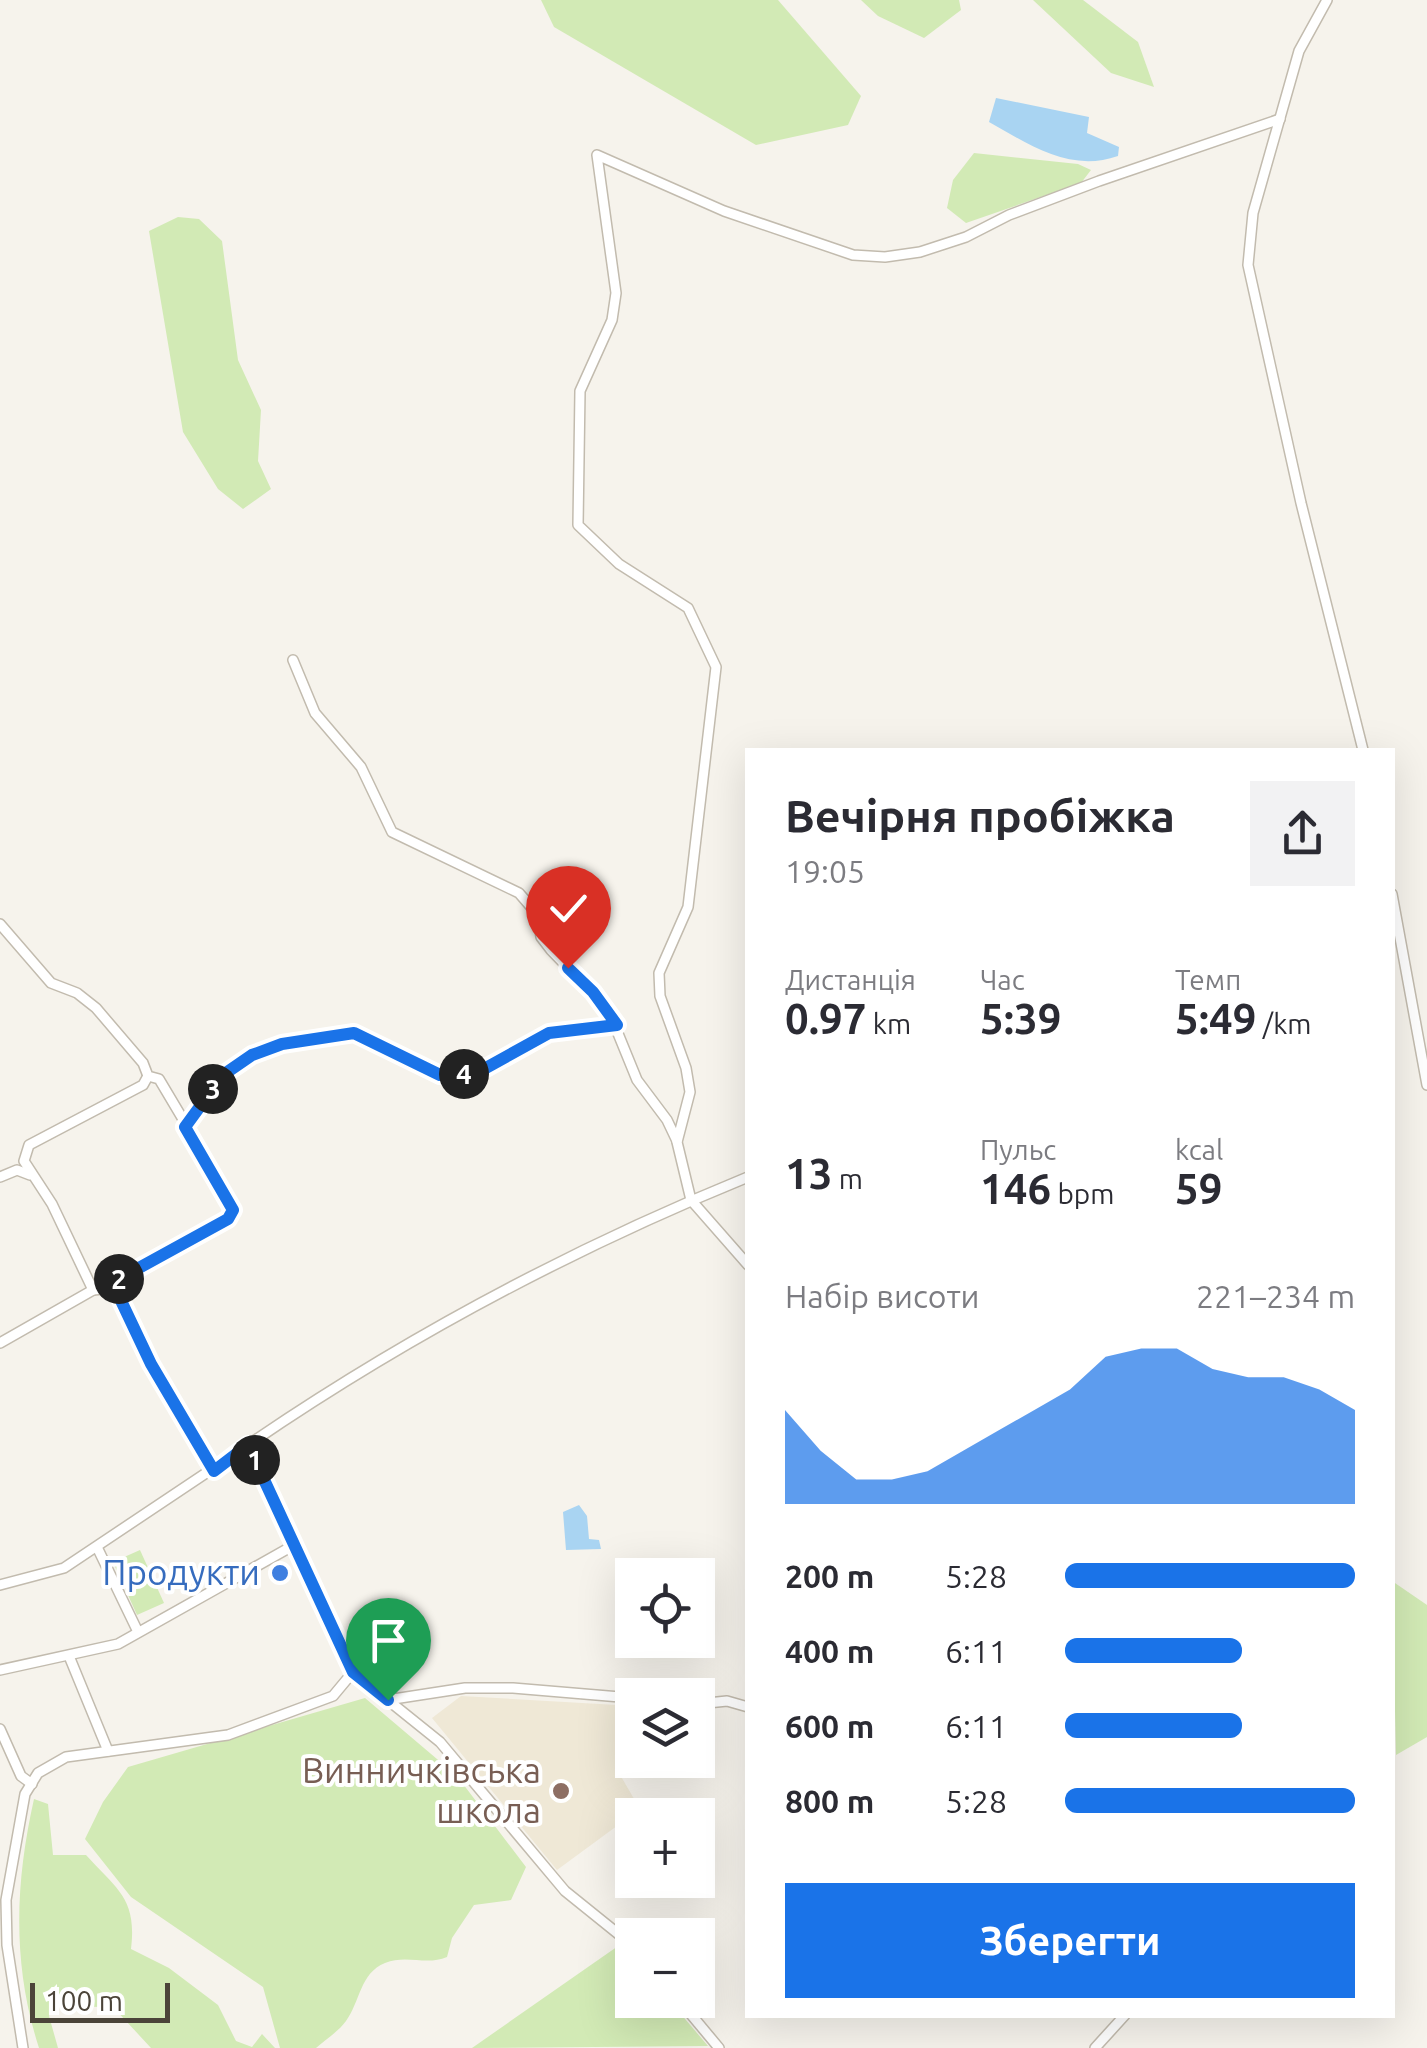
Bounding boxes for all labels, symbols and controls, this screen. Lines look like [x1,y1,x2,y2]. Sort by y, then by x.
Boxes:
button: share [1250,781,1355,886]
text: Вечірня пробіжка [785,790,1175,841]
text: 19:05 [785,853,865,889]
pin [526,866,611,969]
icon: check [541,881,596,936]
text: Дистанція [785,964,916,995]
text: Час [980,964,1025,995]
text: Темп [1175,964,1241,995]
text: 0.97 [785,995,866,1042]
text: 5:39 [980,995,1061,1042]
text: 5:49 [1175,995,1256,1042]
text: km [866,1008,911,1039]
text: /km [1256,1008,1311,1039]
pin: 4 [439,1049,489,1099]
text: 4 [456,1058,472,1089]
pin: 3 [188,1064,238,1114]
text: 3 [205,1073,221,1104]
text: Пульс [980,1134,1056,1165]
text: kcal [1175,1134,1223,1165]
text: 13 [785,1150,832,1197]
text: m [832,1163,863,1194]
text: 146 [980,1165,1051,1212]
text: 59 [1175,1165,1222,1212]
text: bpm [1051,1178,1114,1209]
pin: 2 [94,1254,144,1304]
text: 2 [111,1263,127,1294]
text: Набір висоти [785,1278,980,1314]
text: 221–234 m [1196,1278,1355,1314]
pin: 1 [230,1435,280,1485]
text: 1 [247,1444,263,1475]
place label: Продукти [102,1552,260,1592]
map controls [615,1558,715,2018]
button: locate [615,1558,715,1658]
text: 200 m [785,1558,874,1594]
text: 5:28 [945,1558,1007,1594]
marker: Продукти [269,1562,291,1584]
pin [346,1598,431,1701]
icon: arrive [361,1613,416,1668]
text: 400 m [785,1633,874,1669]
text: 6:11 [945,1633,1007,1669]
button: layers [615,1678,715,1778]
text: 600 m [785,1708,874,1744]
text: 6:11 [945,1708,1007,1744]
place label: Винничківська школа [302,1750,541,1830]
marker: Винничківська школа [550,1780,572,1802]
text: 800 m [785,1783,874,1819]
text: 5:28 [945,1783,1007,1819]
button: + [615,1798,715,1898]
button: Зберегти [785,1883,1355,1998]
button: − [615,1918,715,2018]
scale bar [30,1978,170,2022]
text: 100 m [45,1985,123,2016]

